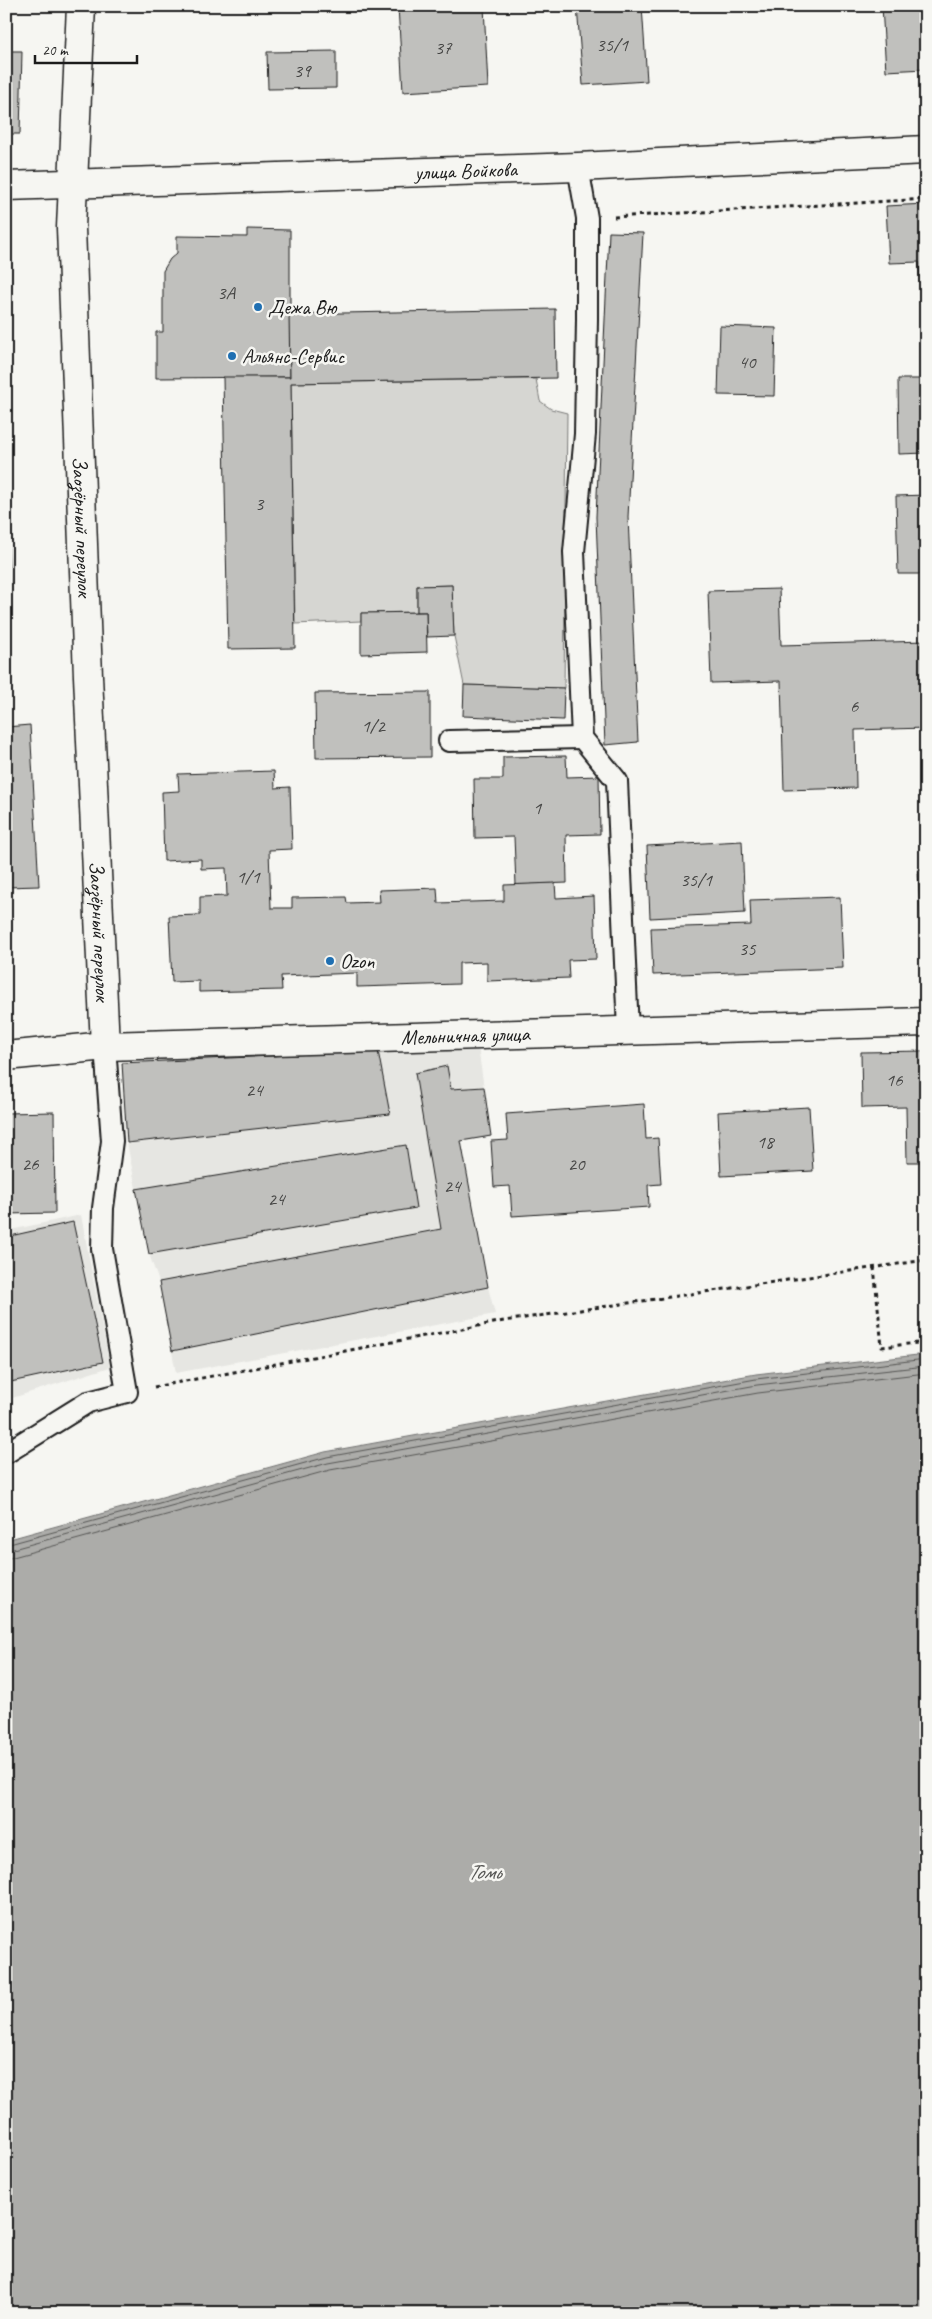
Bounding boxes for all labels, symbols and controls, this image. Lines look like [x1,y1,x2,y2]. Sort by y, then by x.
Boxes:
scale bar [35,32,138,64]
house number: 35/1 [596,33,629,57]
house number: 37 [434,36,453,60]
text: 20 m [42,41,69,60]
house number: 39 [293,59,312,83]
street label: улица Войкова [412,156,519,185]
house number: 3А [217,281,237,305]
place label: Дежа Вю [268,294,338,320]
marker: Дежа Вю [252,301,264,313]
place label: Альянс-Сервис [242,343,345,369]
marker: Альянс-Сервис [226,350,238,362]
house number: 40 [738,350,757,374]
street label: Заозёрный переулок [67,456,98,599]
house number: 3 [255,492,265,516]
house number: 6 [850,694,860,718]
house number: 1/2 [361,714,386,738]
house number: 1 [533,796,543,820]
street label: Заозёрный переулок [84,861,116,1004]
house number: 1/1 [236,865,261,889]
house number: 35/1 [680,868,713,892]
house number: 35 [738,937,757,961]
place label: Ozon [340,948,375,974]
marker: Ozon [324,955,336,967]
street label: Мельничная улица [401,1021,532,1050]
house number: 16 [885,1068,904,1092]
house number: 24 [245,1078,265,1102]
house number: 18 [756,1130,776,1154]
house number: 26 [21,1152,40,1176]
house number: 20 [567,1152,586,1176]
house number: 24 [443,1174,463,1198]
house number: 24 [267,1187,287,1211]
water label: Томь [468,1858,503,1886]

